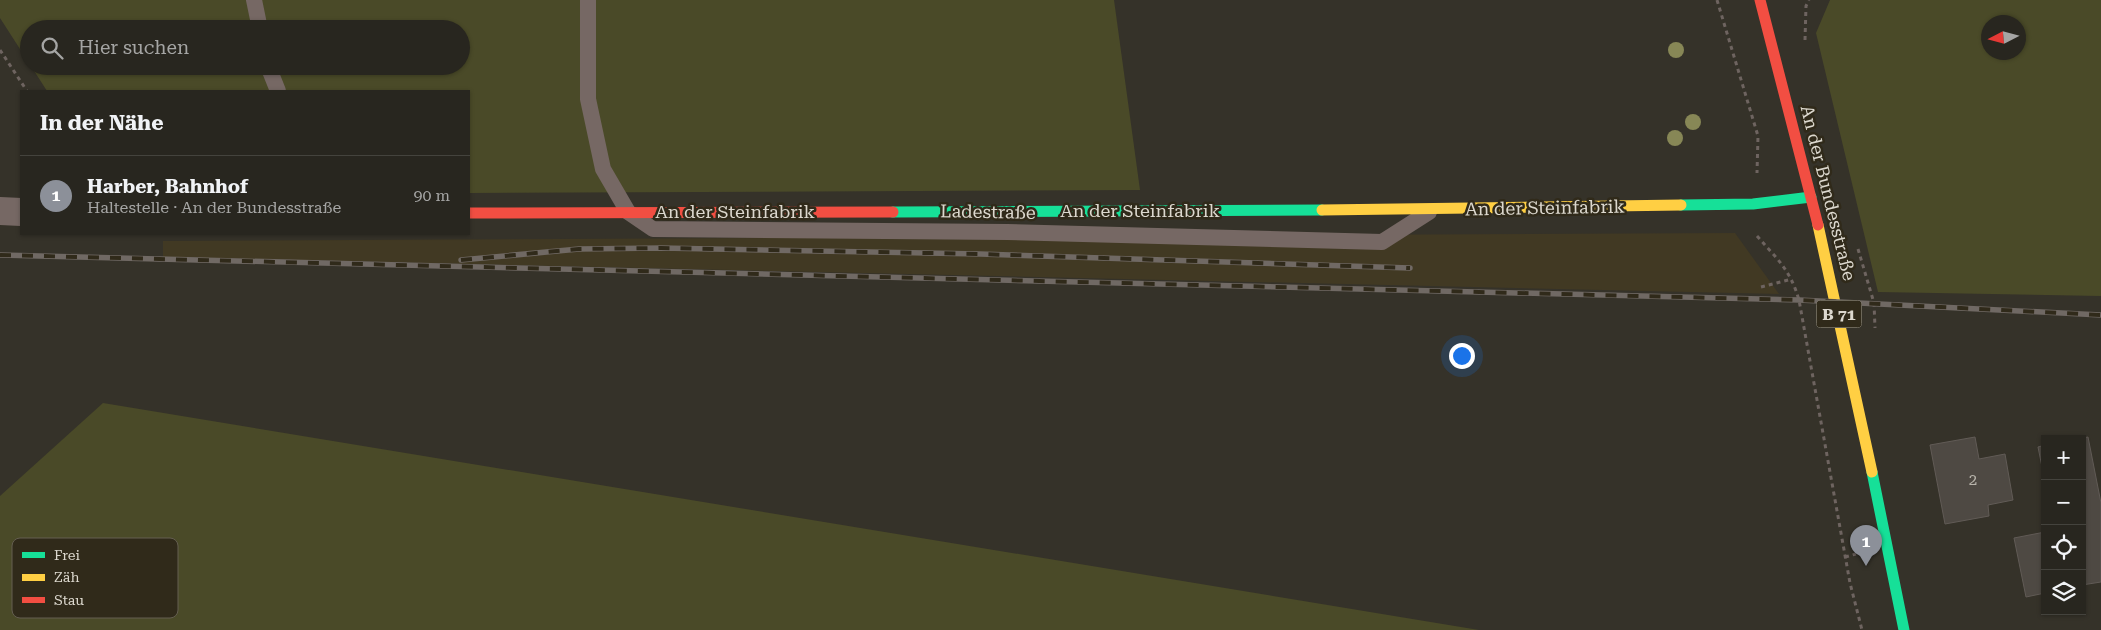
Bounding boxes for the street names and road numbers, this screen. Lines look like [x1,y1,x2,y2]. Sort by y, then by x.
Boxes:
street label: An der Bundesstraße [1797,103,1860,283]
street label: An der Steinfabrik [1465,196,1625,219]
street label: Ladestraße [940,200,1036,223]
street label: An der Steinfabrik [1060,200,1220,221]
street label: An der Steinfabrik [655,201,815,222]
road number: B 71 [1816,300,1862,328]

